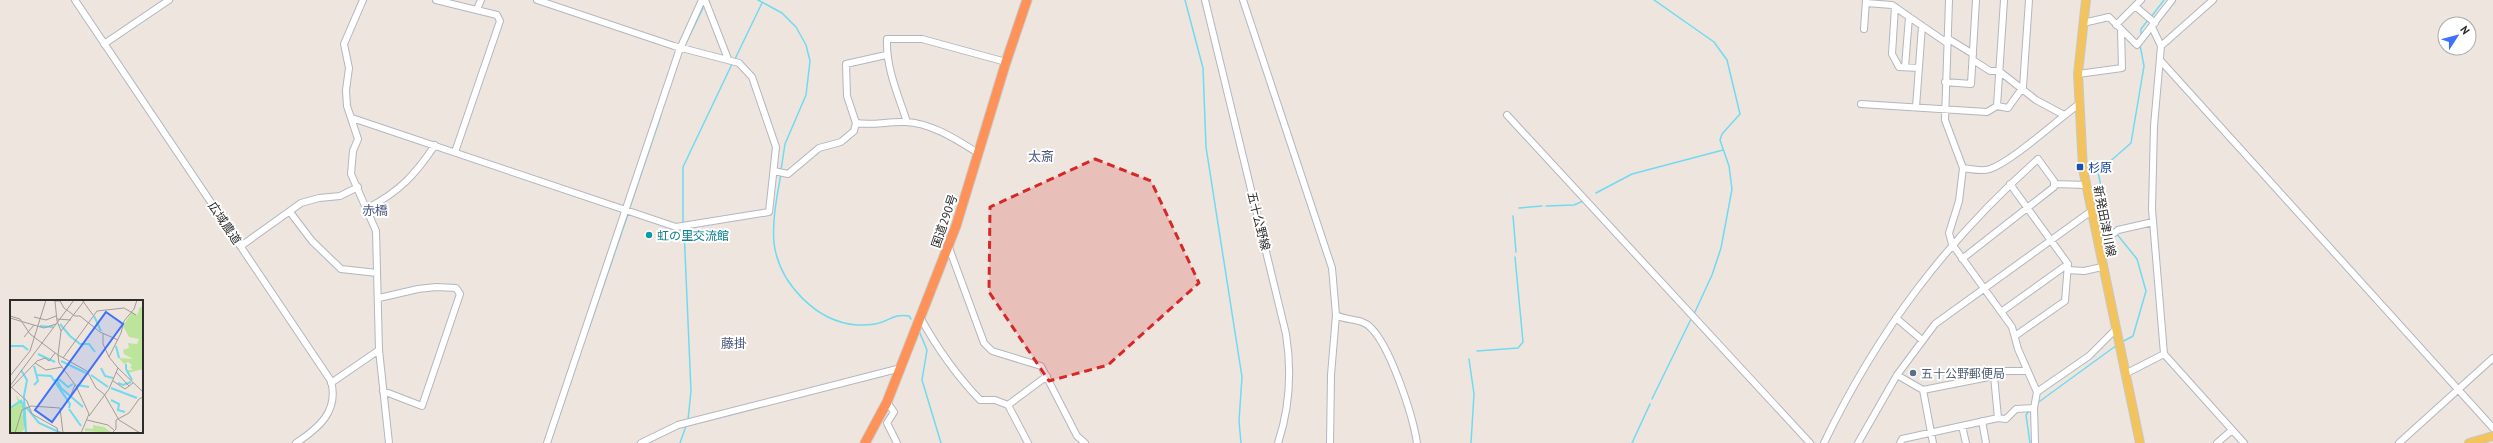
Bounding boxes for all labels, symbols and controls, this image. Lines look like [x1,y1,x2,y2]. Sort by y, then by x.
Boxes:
north arrow [2437,16,2477,56]
text: N [2457,23,2473,37]
district label: 太斎 [1028,148,1054,165]
place label: 杉原 [2088,160,2112,175]
marker: 杉原 [2075,162,2085,172]
street label: 新発田津川線 [2091,184,2119,258]
street label: 五十公野線 [1244,190,1274,252]
street label: 国道290号 [928,192,960,250]
street label: 広域農道 [205,199,245,247]
district label: 赤橋 [362,202,388,219]
place label: 虹の里交流館 [657,228,729,243]
marker: 虹の里交流館 [644,230,654,240]
inset map [10,300,143,433]
district label: 藤掛 [721,335,747,352]
place label: 五十公野郵便局 [1921,366,2005,381]
marker: 五十公野郵便局 [1908,368,1918,378]

